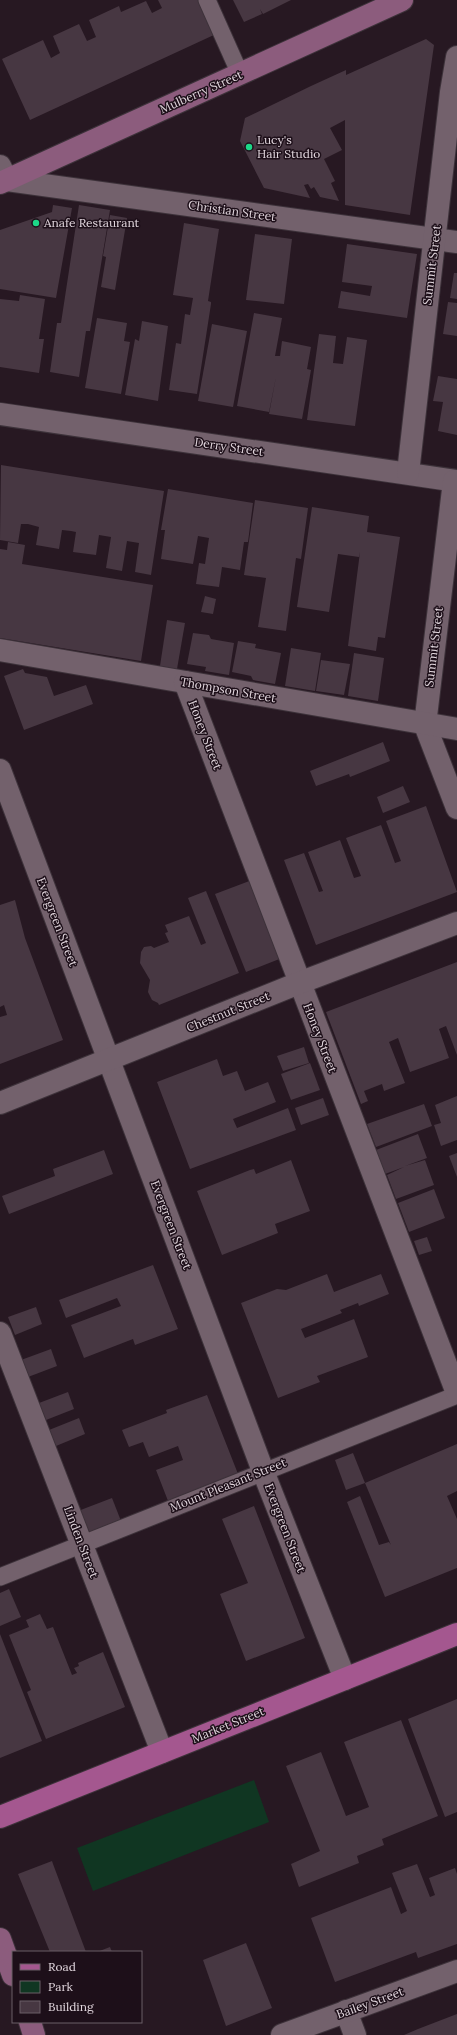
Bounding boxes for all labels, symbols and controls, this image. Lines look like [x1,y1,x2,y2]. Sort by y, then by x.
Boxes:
street label: Mulberry Street [157,66,245,117]
place label: Lucy's Hair Studio [257,132,320,161]
marker: Lucy's Hair Studio [244,142,254,152]
street label: Christian Street [187,197,277,224]
place label: Anafe Restaurant [43,215,140,230]
marker: Anafe Restaurant [31,218,41,228]
street label: Summit Street [419,224,444,306]
street label: Derry Street [194,434,265,459]
street label: Summit Street [421,606,446,688]
street label: Thompson Street [179,674,277,705]
street label: Honey Street [185,698,226,772]
street label: Evergreen Street [34,875,81,969]
street label: Chestnut Street [184,988,272,1035]
street label: Honey Street [300,1001,341,1075]
street label: Evergreen Street [148,1178,195,1272]
street label: Mount Pleasant Street [168,1454,288,1515]
street label: Evergreen Street [262,1481,309,1575]
street label: Linden Street [61,1504,102,1580]
street label: Market Street [189,1703,267,1746]
legend [12,1951,142,2023]
text: Road [48,1959,76,1974]
text: Park [48,1979,74,1994]
street label: Bailey Street [334,1983,406,2022]
text: Building [48,1999,94,2014]

